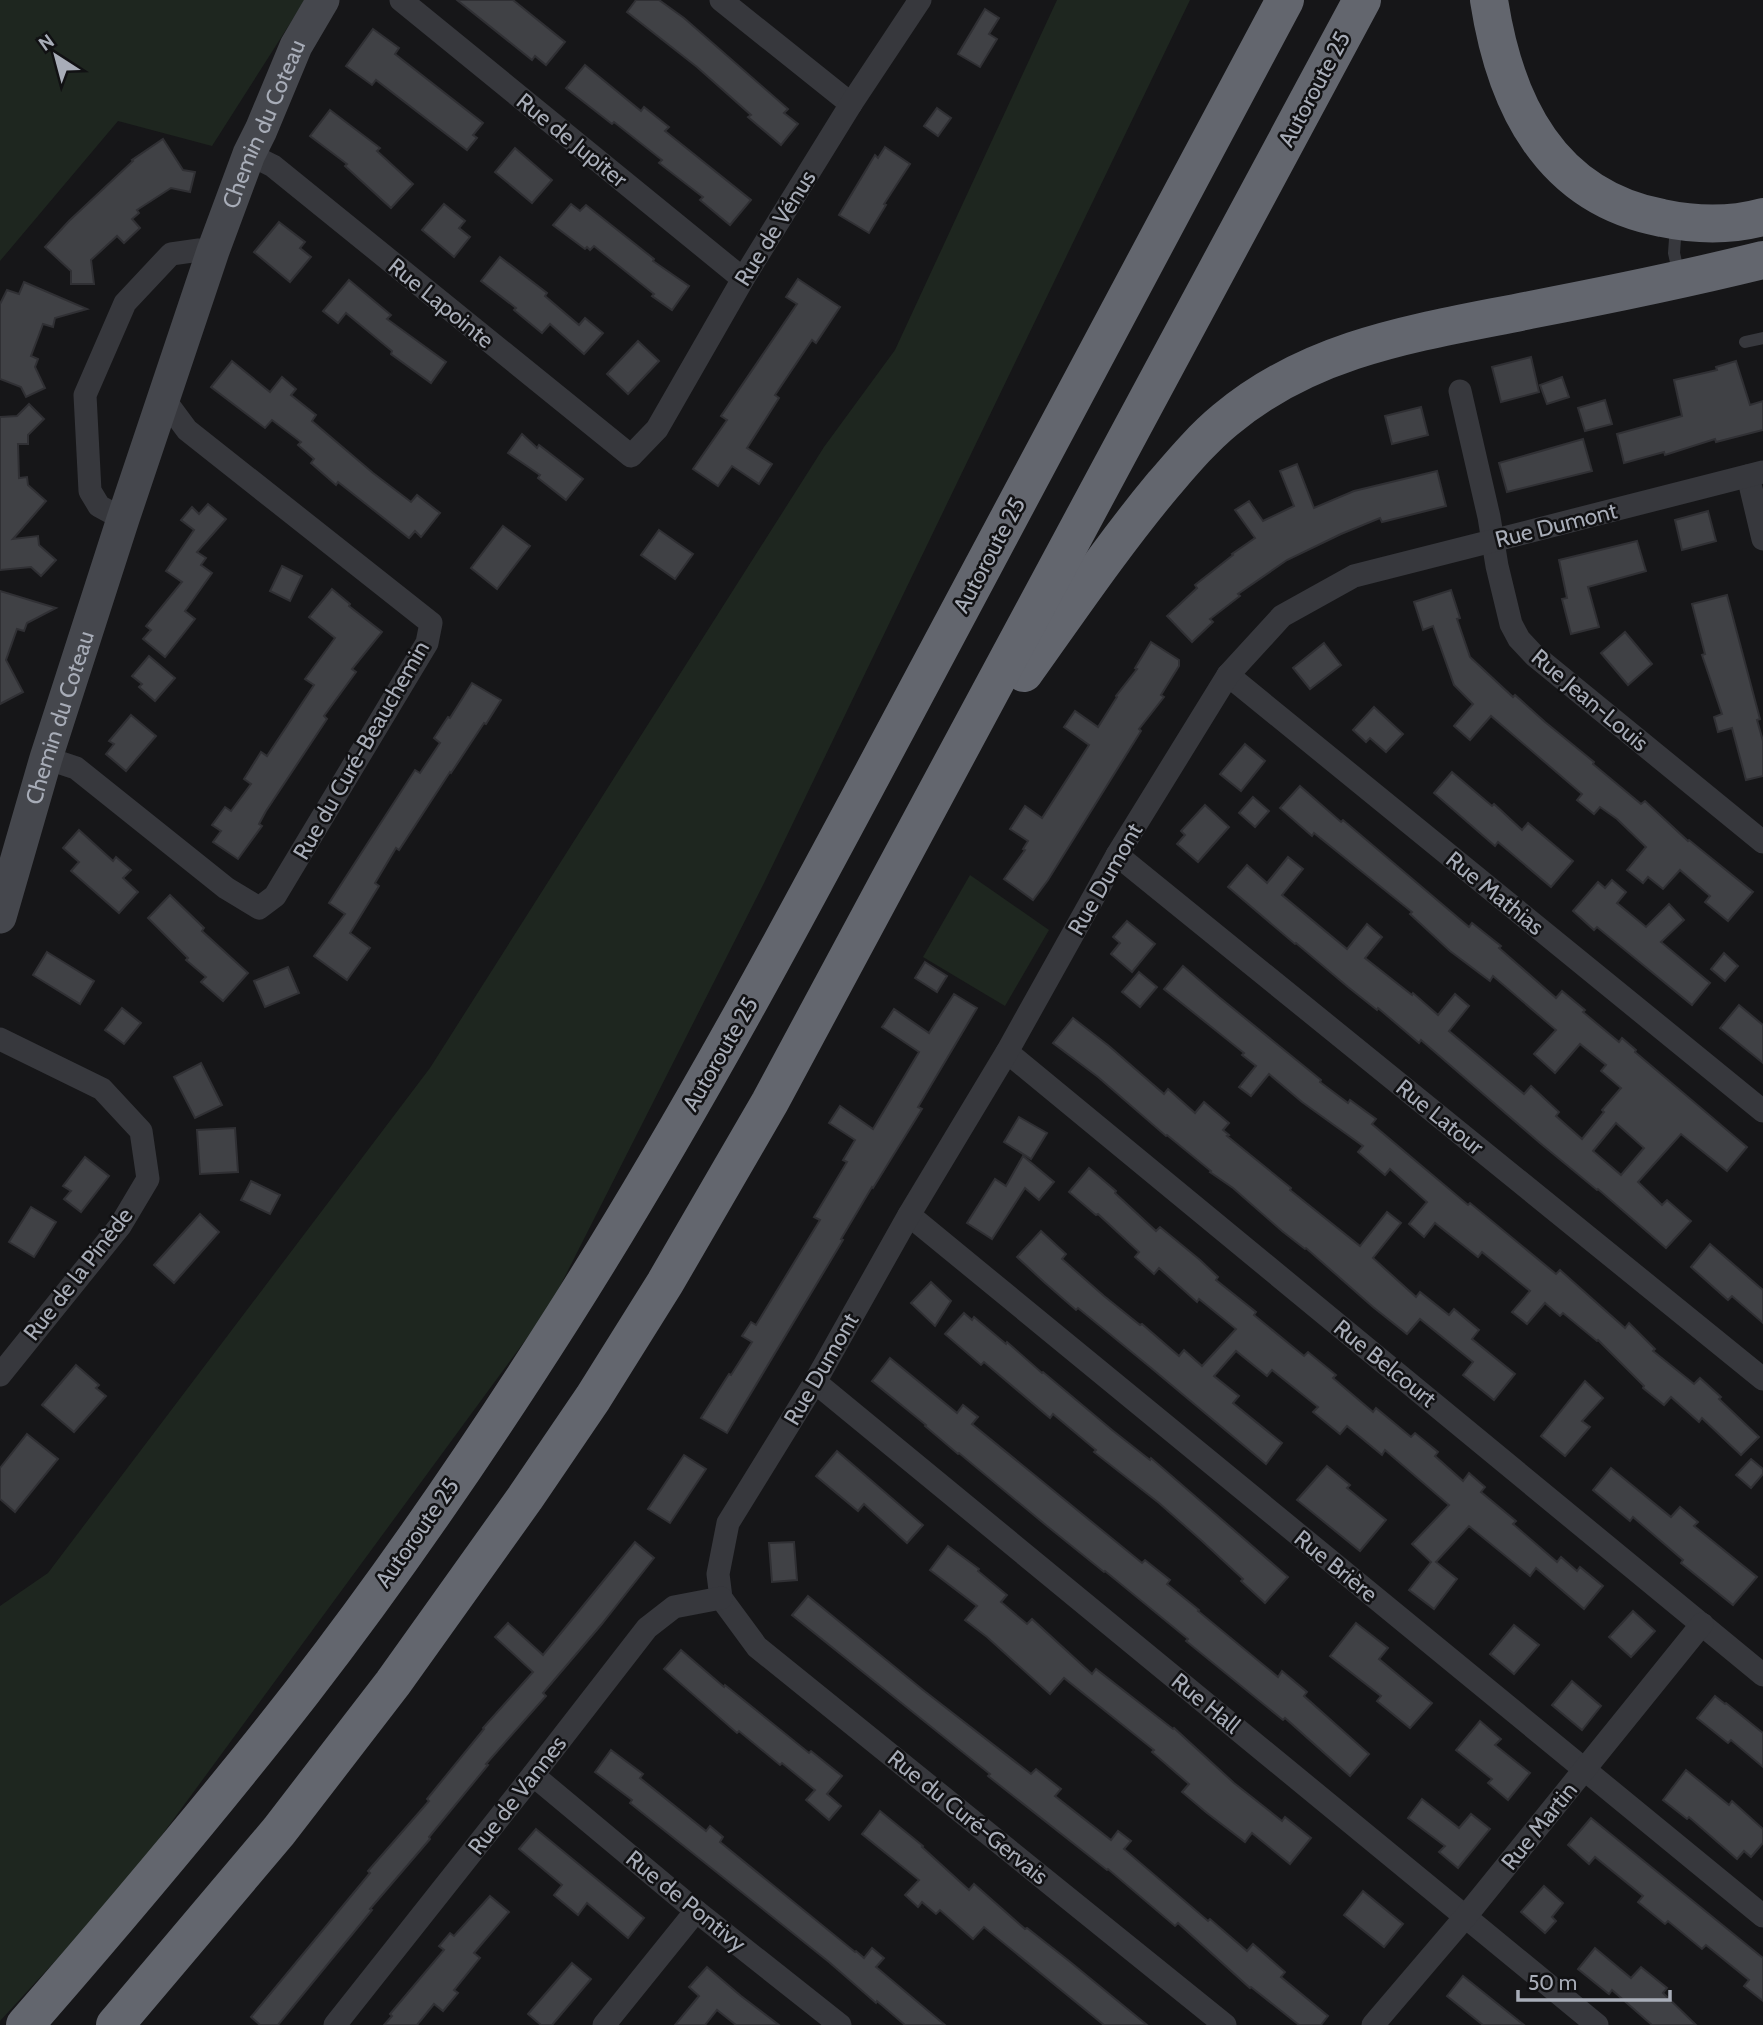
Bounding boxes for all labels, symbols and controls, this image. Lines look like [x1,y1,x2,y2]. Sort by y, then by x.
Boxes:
north arrow [21,21,91,91]
street label: Autoroute 25 [1272,26,1356,152]
text: N [34,29,58,56]
street label: Chemin du Coteau [216,35,311,212]
street label: Rue de Jupiter [511,87,634,194]
street label: Rue de Vénus [728,165,822,291]
street label: Rue Lapointe [383,252,500,354]
street label: Autoroute 25 [947,492,1031,618]
street label: Rue Dumont [1492,496,1620,554]
street label: Chemin du Coteau [19,627,100,808]
street label: Rue du Curé-Beauchemin [287,636,435,864]
street label: Rue Jean-Louis [1526,643,1654,757]
street label: Rue Dumont [1062,818,1148,940]
street label: Rue Mathias [1440,845,1550,941]
street label: Autoroute 25 [676,992,764,1116]
street label: Rue Latour [1391,1073,1490,1161]
street label: Rue de la Pinède [17,1202,139,1346]
street label: Rue Dumont [778,1308,864,1430]
street label: Rue Belcourt [1328,1313,1442,1413]
street label: Autoroute 25 [369,1473,465,1593]
street label: Rue Brière [1289,1524,1383,1608]
street label: Rue Hall [1166,1667,1247,1740]
street label: Rue de Vannes [462,1730,572,1860]
street label: Rue du Curé-Gervais [882,1744,1054,1890]
street label: Rue Martin [1495,1776,1583,1876]
street label: Rue de Pontivy [620,1844,752,1958]
scale bar [1518,1958,1670,2002]
text: 50 m [1528,1970,1577,1995]

